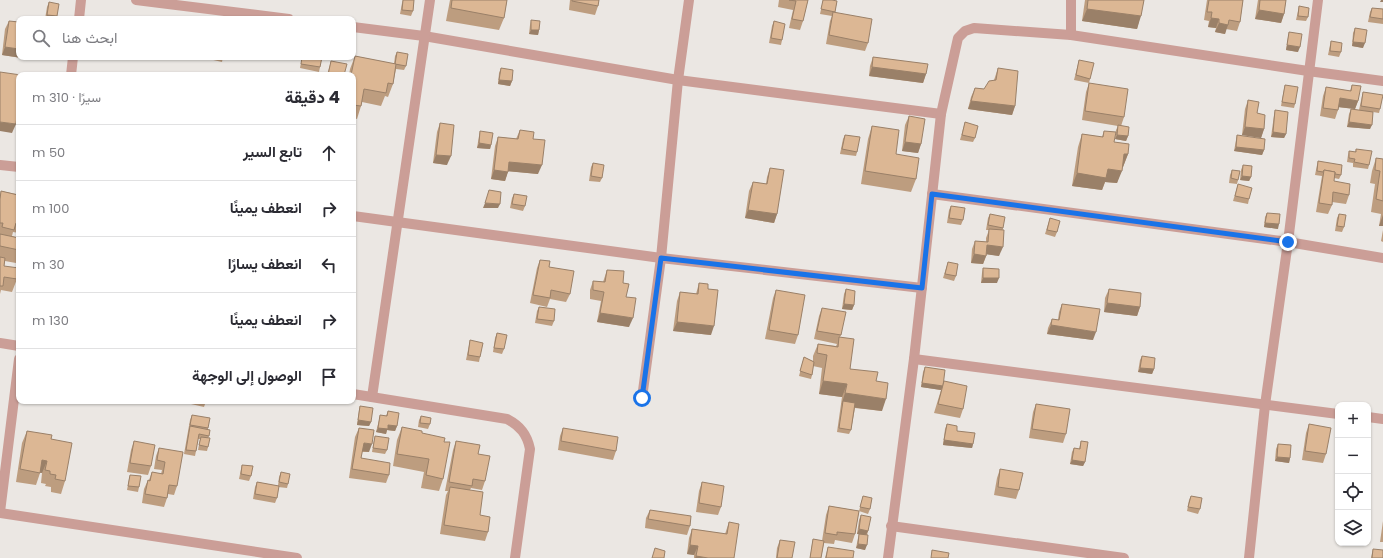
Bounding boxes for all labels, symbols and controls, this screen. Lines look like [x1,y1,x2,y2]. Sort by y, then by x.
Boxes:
search box [16,16,356,60]
icon: search [30,27,52,49]
text: ابحث هنا [62,27,117,48]
text: 4 دقيقة [285,85,340,109]
text: سيرًا · 310 m [32,88,101,107]
text: تابع السير [243,141,302,162]
icon: ahead [318,142,340,164]
text: 50 m [32,143,65,162]
text: انعطف يمينًا [230,197,302,218]
icon: right [318,198,340,220]
text: 100 m [32,199,69,218]
route end [1279,233,1297,251]
text: انعطف يسارًا [228,253,302,274]
icon: left [318,254,340,276]
text: 30 m [32,255,65,274]
text: انعطف يمينًا [230,309,302,330]
icon: right [318,310,340,332]
text: 130 m [32,311,69,330]
text: الوصول إلى الوجهة [192,365,302,386]
icon: arrive [318,366,340,388]
route start [633,389,651,407]
map controls [1335,402,1371,546]
button: + [1335,402,1371,438]
button: − [1335,438,1371,474]
button: locate [1335,474,1371,510]
button: layers [1335,510,1371,546]

